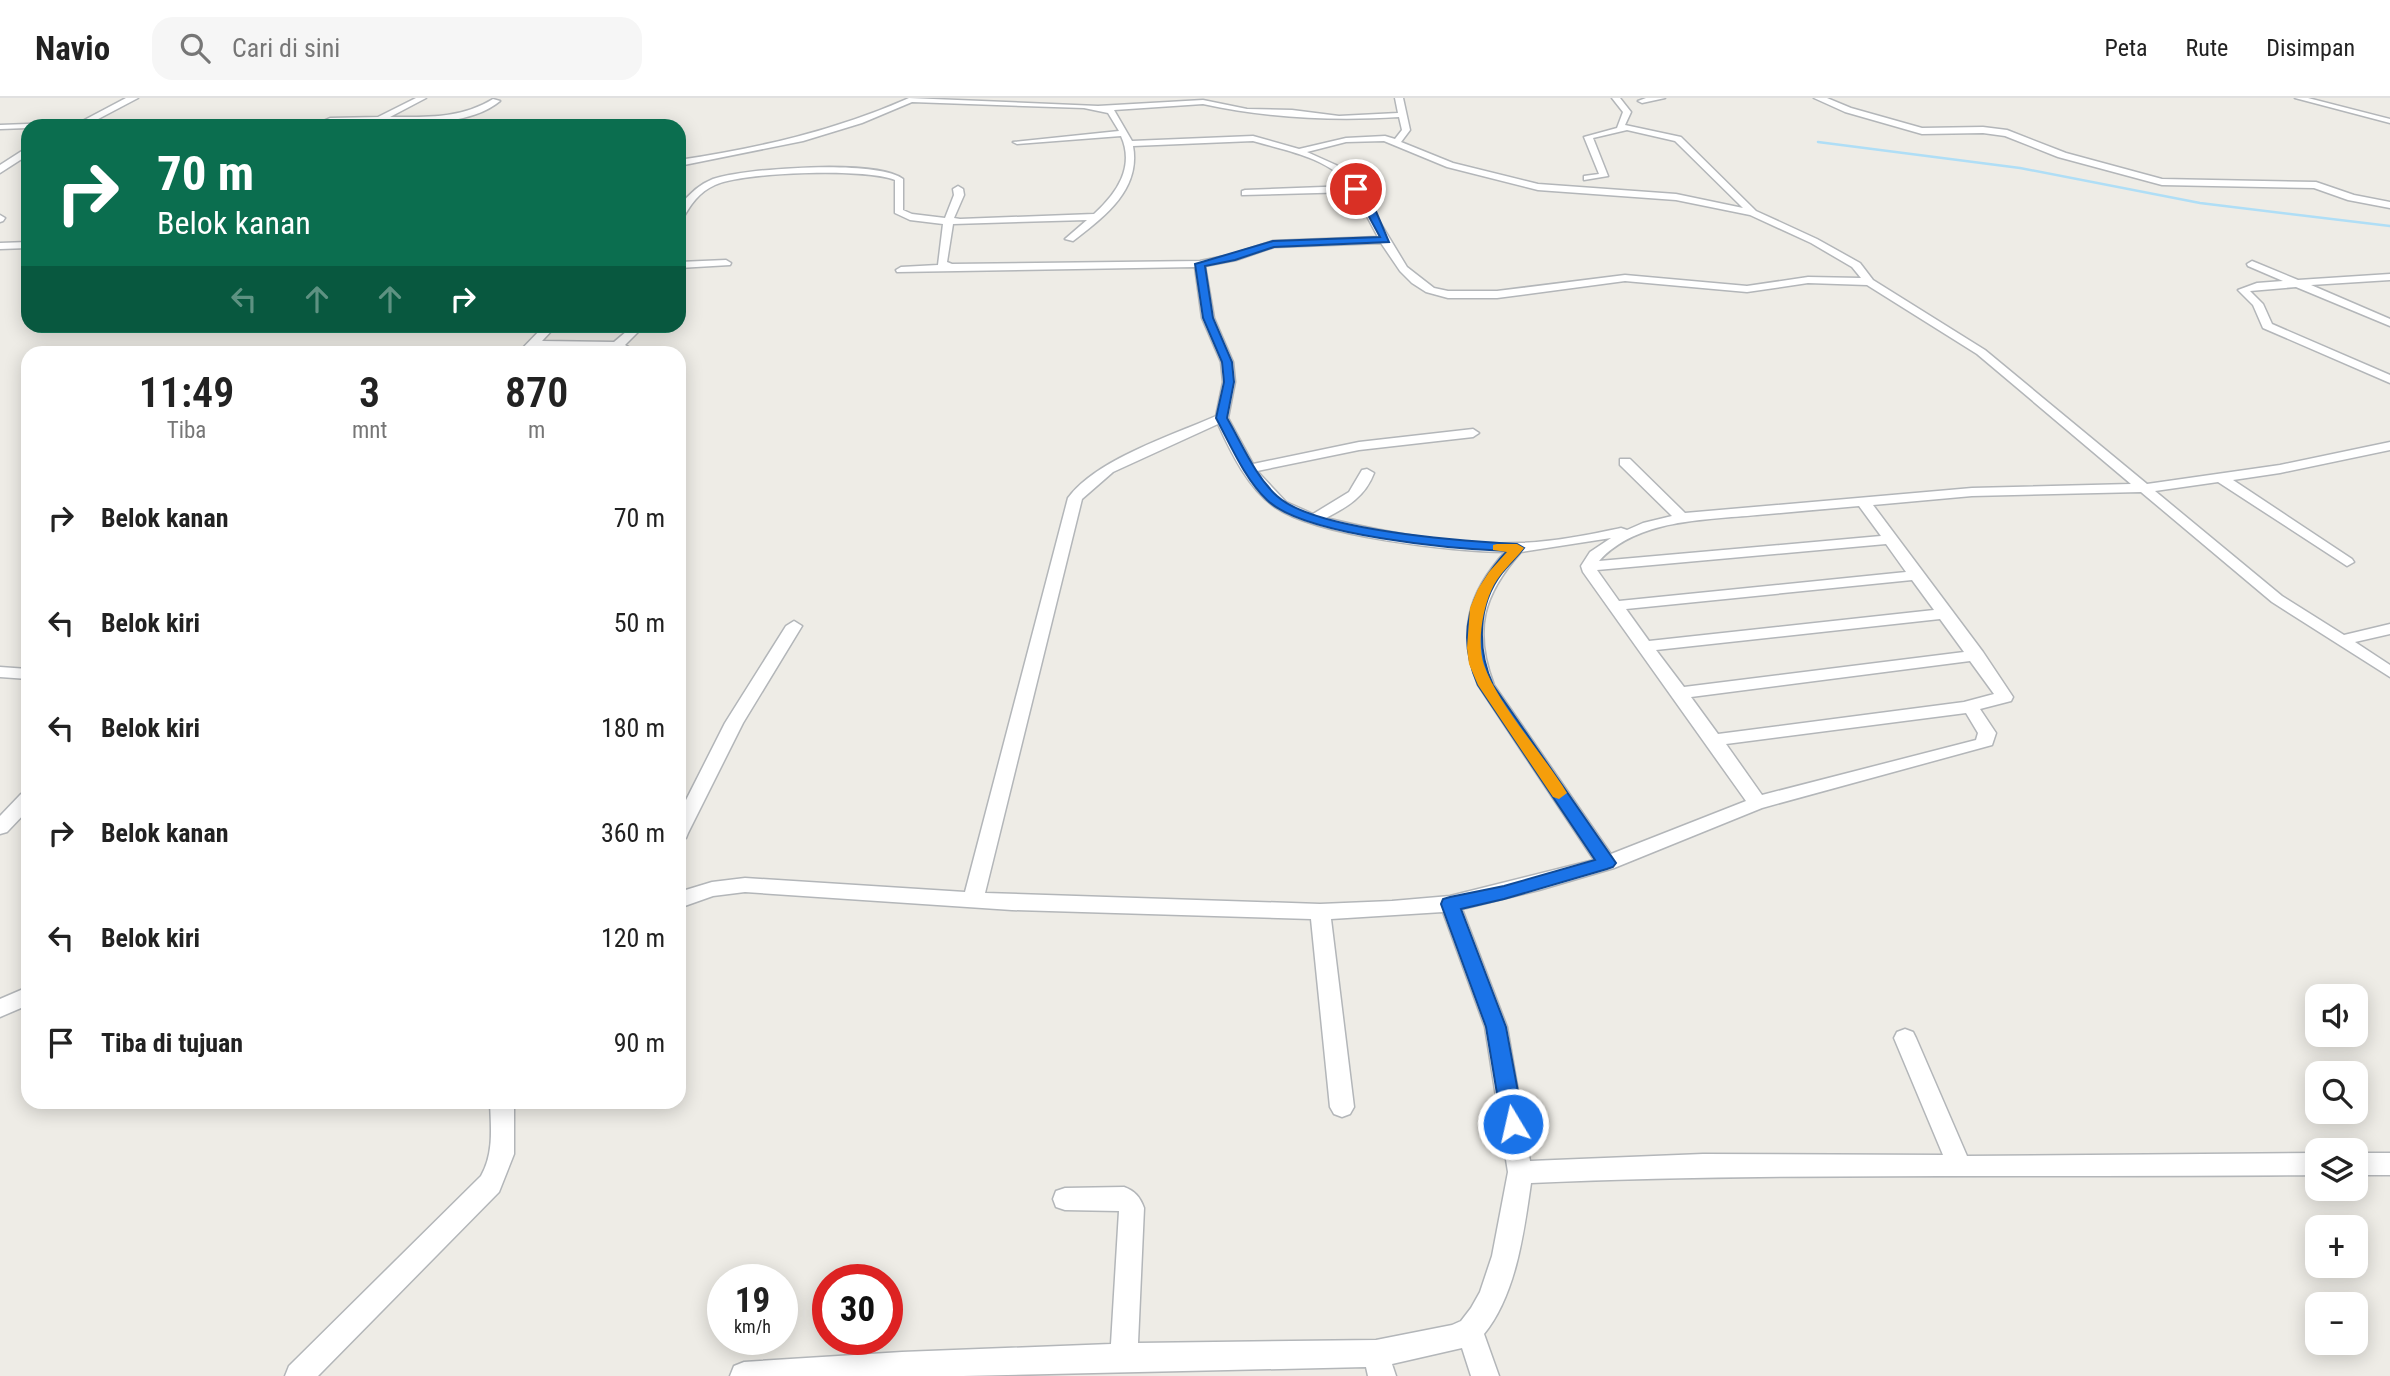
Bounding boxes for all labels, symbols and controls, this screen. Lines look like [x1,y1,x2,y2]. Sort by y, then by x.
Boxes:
search box [152,17,642,80]
text: Navio [35,29,110,68]
icon: search [176,29,214,67]
text: Cari di sini [232,33,340,63]
text: Peta [2105,34,2148,62]
text: Rute [2186,34,2228,62]
text: Disimpan [2266,34,2355,62]
text: 70 m [157,145,254,202]
icon: right [42,147,133,238]
pin [1326,159,1386,219]
icon: arrive [1337,170,1375,208]
text: Belok kanan [157,204,311,242]
icon: left [225,280,263,318]
icon: ahead [298,280,336,318]
icon: ahead [371,280,409,318]
icon: right [444,280,482,318]
text: 11:49 [139,368,234,417]
text: 3 [359,368,380,417]
text: 870 [505,368,568,417]
text: Tiba [167,417,206,444]
text: mnt [352,417,387,444]
text: m [528,417,545,444]
icon: right [42,499,80,537]
text: Belok kanan [101,503,228,533]
text: 70 m [614,503,665,533]
icon: left [42,604,80,642]
text: Belok kiri [101,608,200,638]
text: 50 m [614,608,665,638]
icon: left [42,709,80,747]
text: Belok kiri [101,713,200,743]
text: 180 m [601,713,665,743]
icon: right [42,814,80,852]
text: Belok kanan [101,818,228,848]
text: 360 m [601,818,665,848]
icon: left [42,919,80,957]
text: Belok kiri [101,923,200,953]
text: 120 m [601,923,665,953]
map controls [2305,984,2368,1355]
button: sound [2305,984,2368,1047]
icon: arrive [42,1024,80,1062]
text: Tiba di tujuan [101,1028,243,1058]
text: 90 m [614,1028,665,1058]
button: search [2305,1061,2368,1124]
position arrow [1476,1087,1550,1161]
button: layers [2305,1138,2368,1201]
button: + [2305,1215,2368,1278]
speed limit sign: 30 [812,1264,903,1355]
text: 19 [735,1280,770,1321]
button: − [2305,1292,2368,1355]
text: km/h [734,1316,771,1337]

